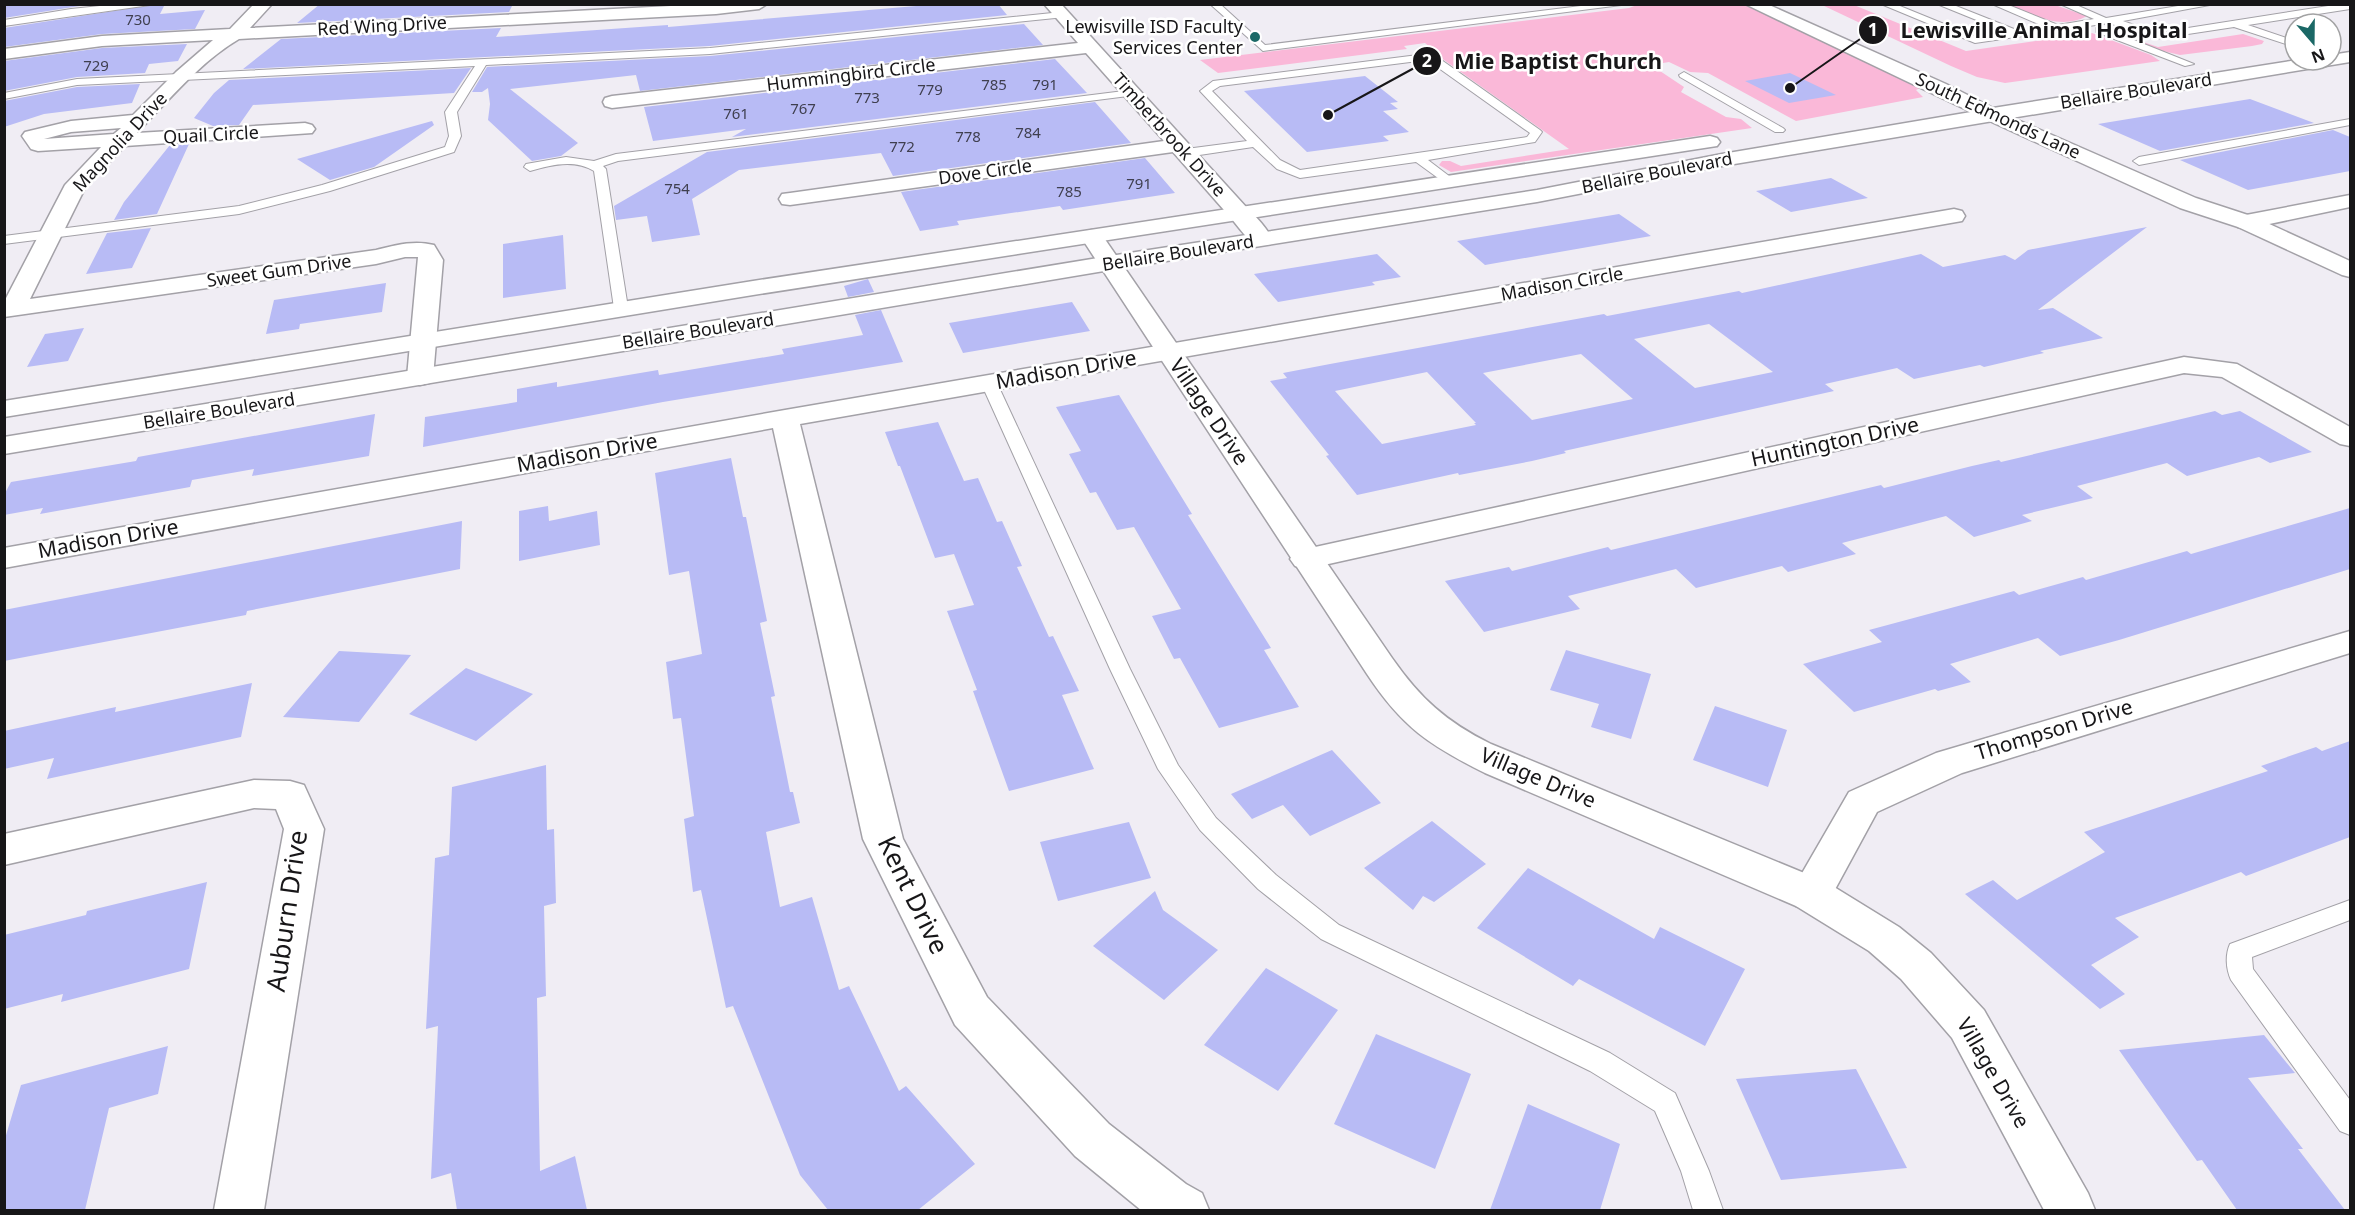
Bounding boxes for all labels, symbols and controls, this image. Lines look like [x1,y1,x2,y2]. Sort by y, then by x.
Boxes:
house number: 730 [125,9,151,29]
street label: Red Wing Drive [316,10,447,40]
callout: Lewisville Animal Hospital [1858,10,2199,50]
north arrow [2283,12,2343,72]
place label: Lewisville ISD Faculty Services Center [1065,14,1244,59]
text: Lewisville Animal Hospital [1901,14,2187,44]
text: 1 [1868,17,1878,41]
marker: Lewisville ISD Faculty Services Center [1248,30,1262,44]
callout: Mie Baptist Church [1412,41,1674,81]
text: N [2308,44,2328,69]
text: Mie Baptist Church [1454,45,1662,75]
text: 2 [1422,48,1432,72]
street label: Hummingbird Circle [765,52,937,96]
house number: 729 [83,55,109,75]
street label: South Edmonds Lane [1912,66,2085,164]
street label: Bellaire Boulevard [2058,66,2213,114]
street label: Timberbrook Drive [1108,67,1232,201]
house number: 785 [981,74,1007,94]
house number: 791 [1032,74,1058,94]
house number: 779 [917,79,943,99]
street label: Magnolia Drive [67,86,172,196]
house number: 773 [854,87,880,107]
house number: 767 [790,98,816,118]
house number: 761 [723,103,749,123]
street label: Quail Circle [162,120,259,148]
house number: 784 [1015,122,1041,142]
house number: 778 [955,126,981,146]
house number: 772 [889,136,915,156]
street label: Bellaire Boulevard [1579,146,1734,198]
street label: Dove Circle [937,153,1033,189]
house number: 791 [1126,173,1152,193]
house number: 754 [664,178,690,198]
house number: 785 [1056,181,1082,201]
street label: Bellaire Boulevard [1100,228,1255,276]
street label: Sweet Gum Drive [205,248,353,292]
street label: Madison Circle [1499,260,1625,306]
street label: Bellaire Boulevard [620,306,775,354]
street label: Madison Drive [993,343,1138,395]
street label: Village Drive [1164,353,1256,470]
street label: Bellaire Boulevard [141,386,296,434]
street label: Huntington Drive [1748,410,1921,473]
street label: Madison Drive [514,426,659,478]
street label: Madison Drive [35,512,180,564]
street label: Thompson Drive [1972,692,2136,766]
street label: Village Drive [1476,740,1600,814]
street label: Auburn Drive [257,828,315,994]
street label: Kent Drive [870,829,958,960]
street label: Village Drive [1951,1012,2037,1133]

